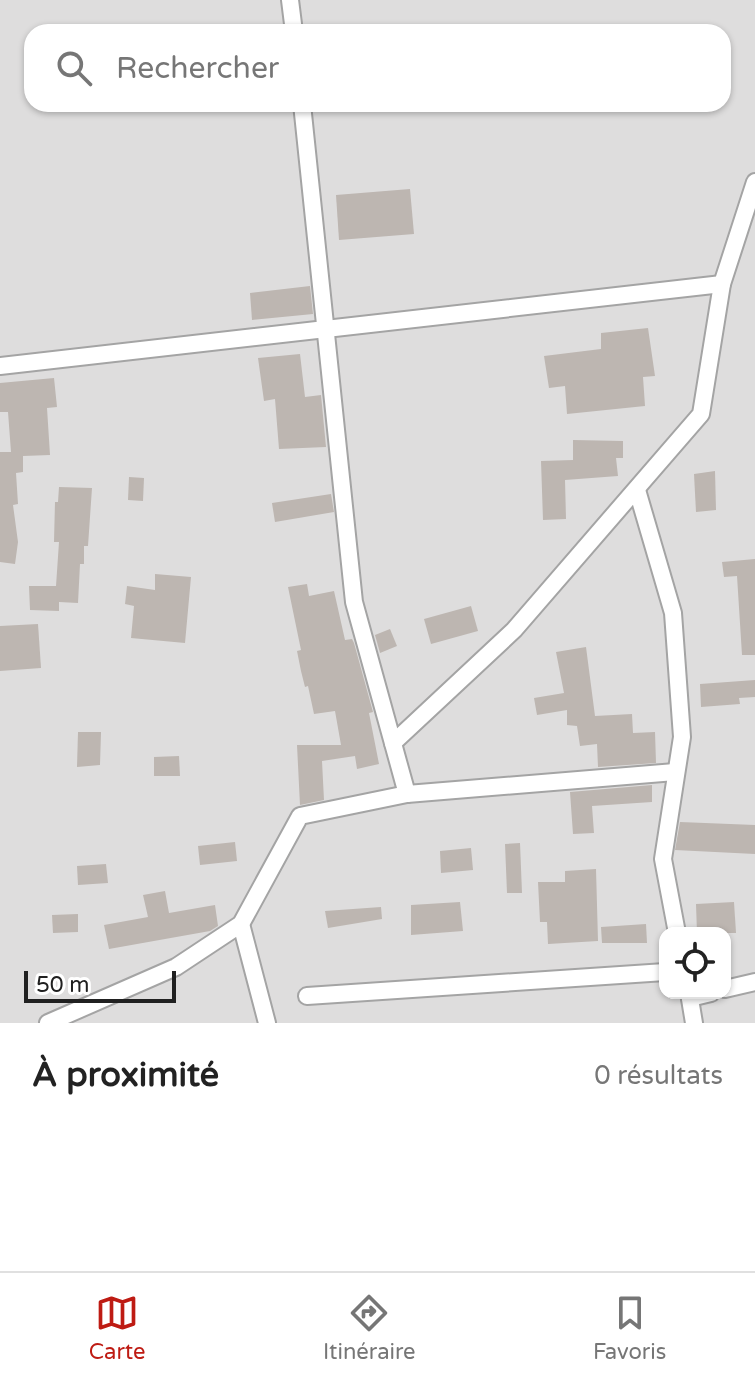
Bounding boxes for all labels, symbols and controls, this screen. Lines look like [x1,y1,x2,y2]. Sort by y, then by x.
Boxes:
search box [24,24,731,112]
icon: search [52,46,96,90]
text: Rechercher [116,50,279,87]
map controls [659,927,731,999]
button: locate [659,927,731,999]
scale bar [24,967,176,1003]
text: 50 m [36,972,90,998]
text: À proximité [32,1055,219,1096]
text: 0 résultats [594,1060,723,1091]
tab: Carte [89,1291,146,1365]
tab: Itinéraire [323,1291,416,1365]
tab: Favoris [593,1291,666,1365]

